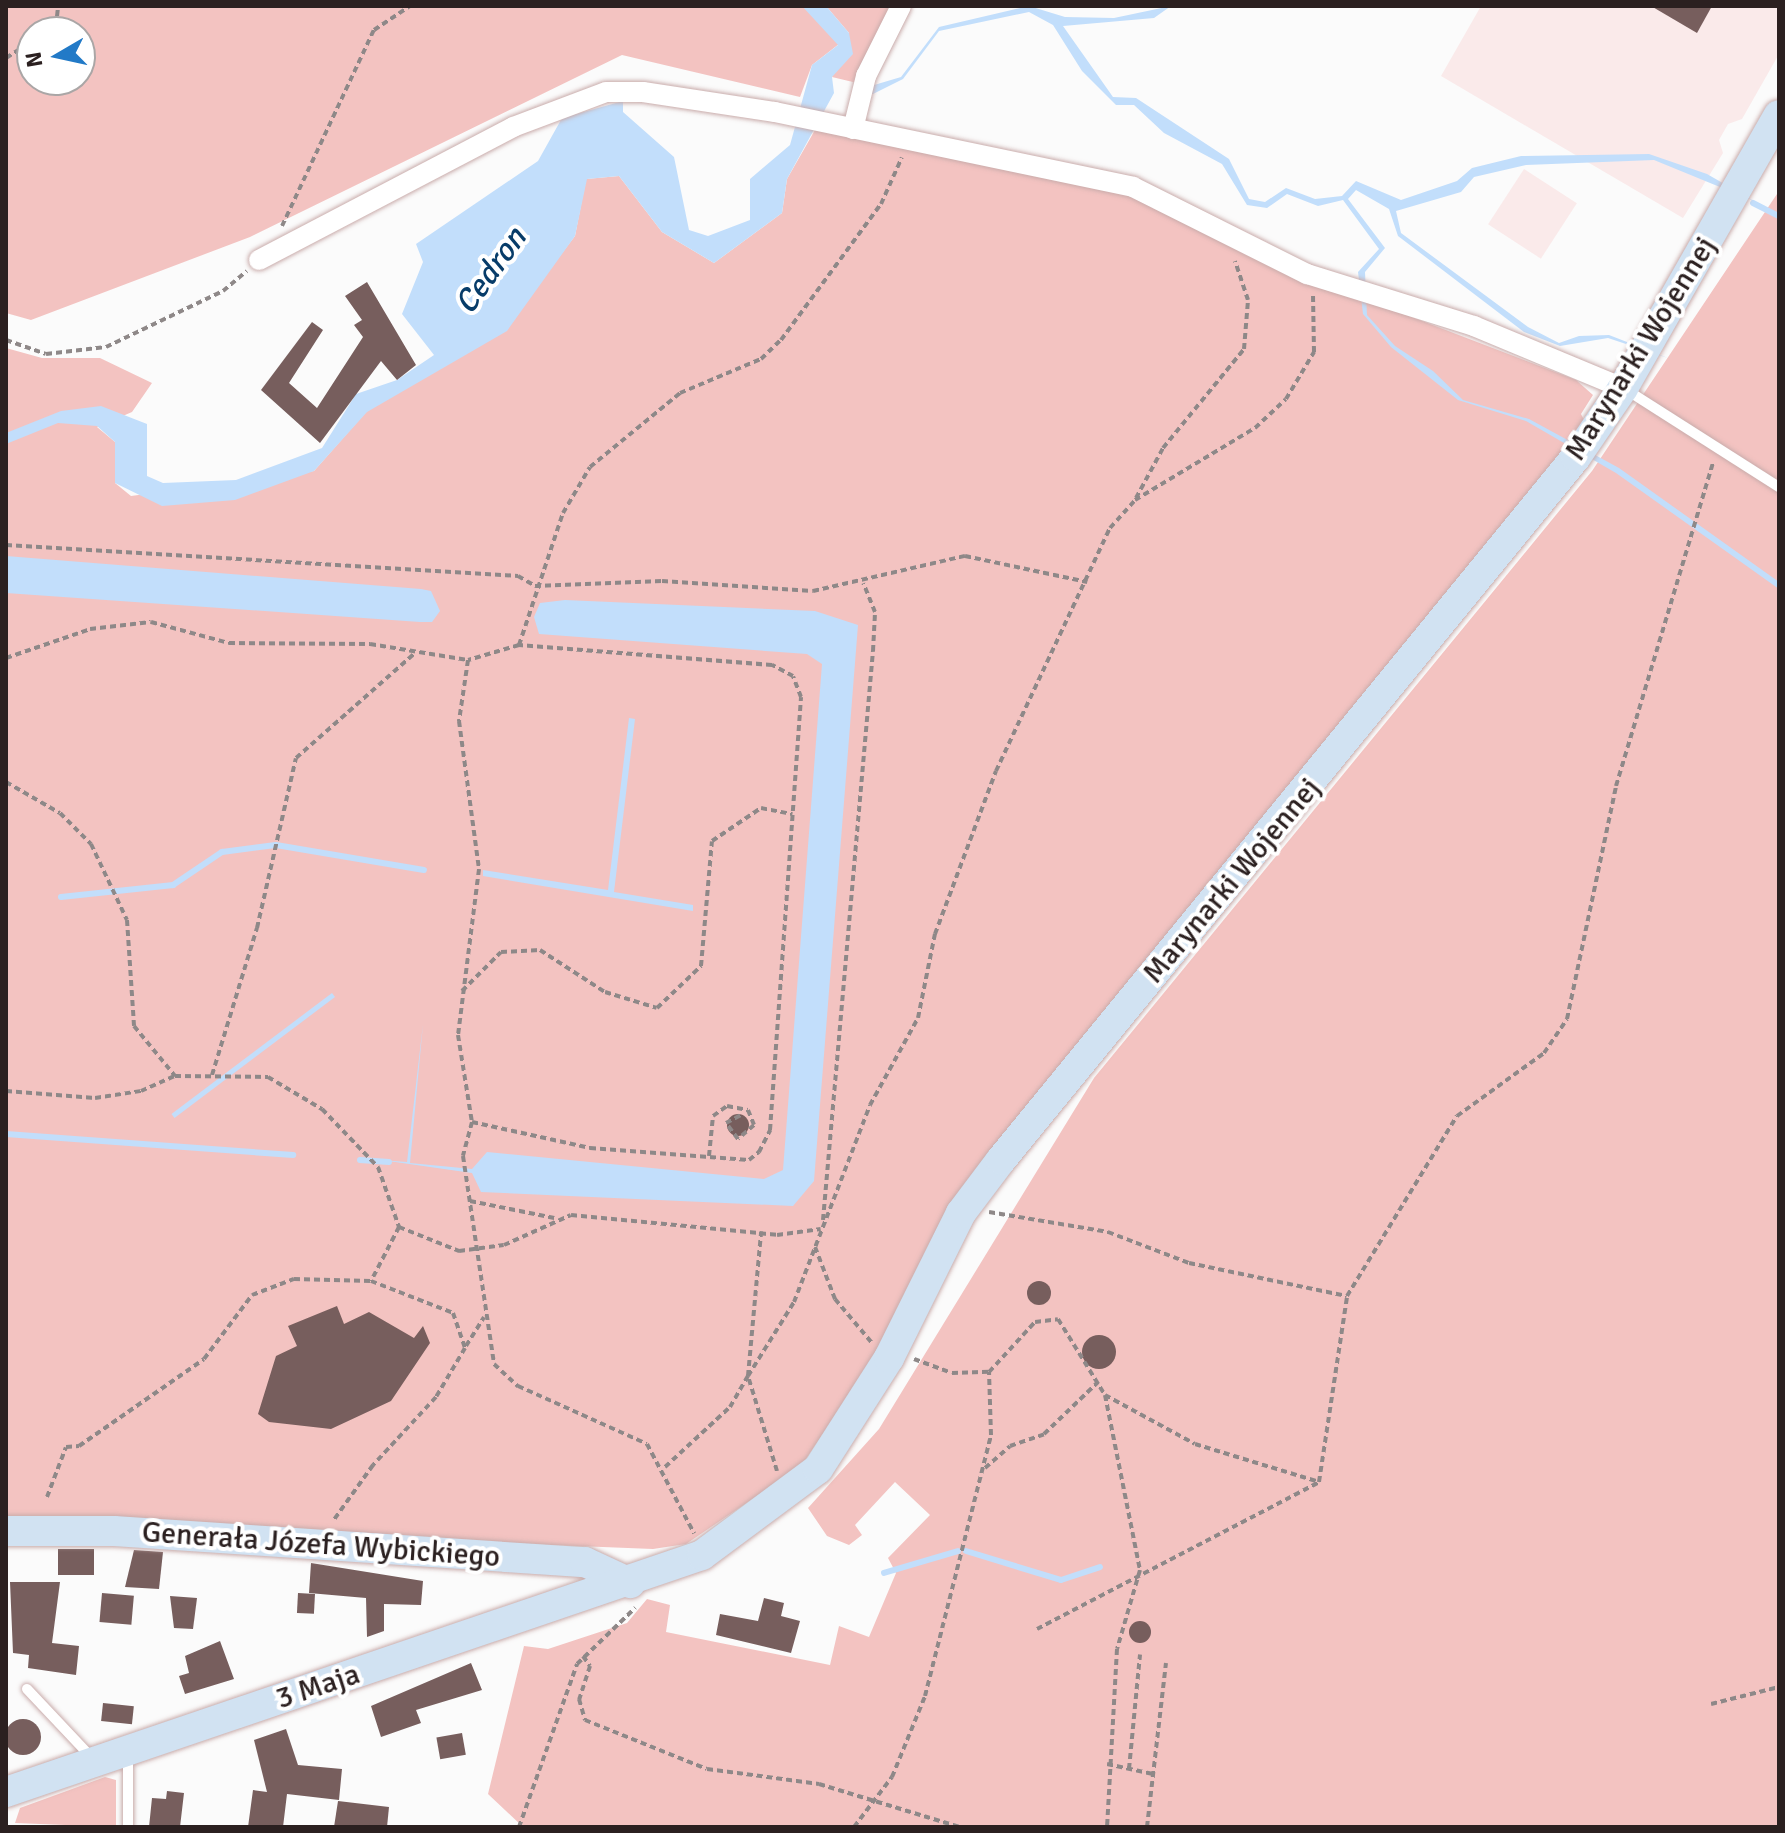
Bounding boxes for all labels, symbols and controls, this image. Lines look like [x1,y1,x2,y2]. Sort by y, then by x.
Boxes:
north arrow [16,16,96,96]
text: N [19,50,48,69]
water label: Cedron [447,220,535,322]
street label: Marynarki Wojennej [1558,231,1724,467]
street label: Marynarki Wojennej [1136,771,1328,991]
street label: Generała Józefa Wybickiego [141,1515,501,1575]
street label: 3 Maja [272,1657,364,1717]

